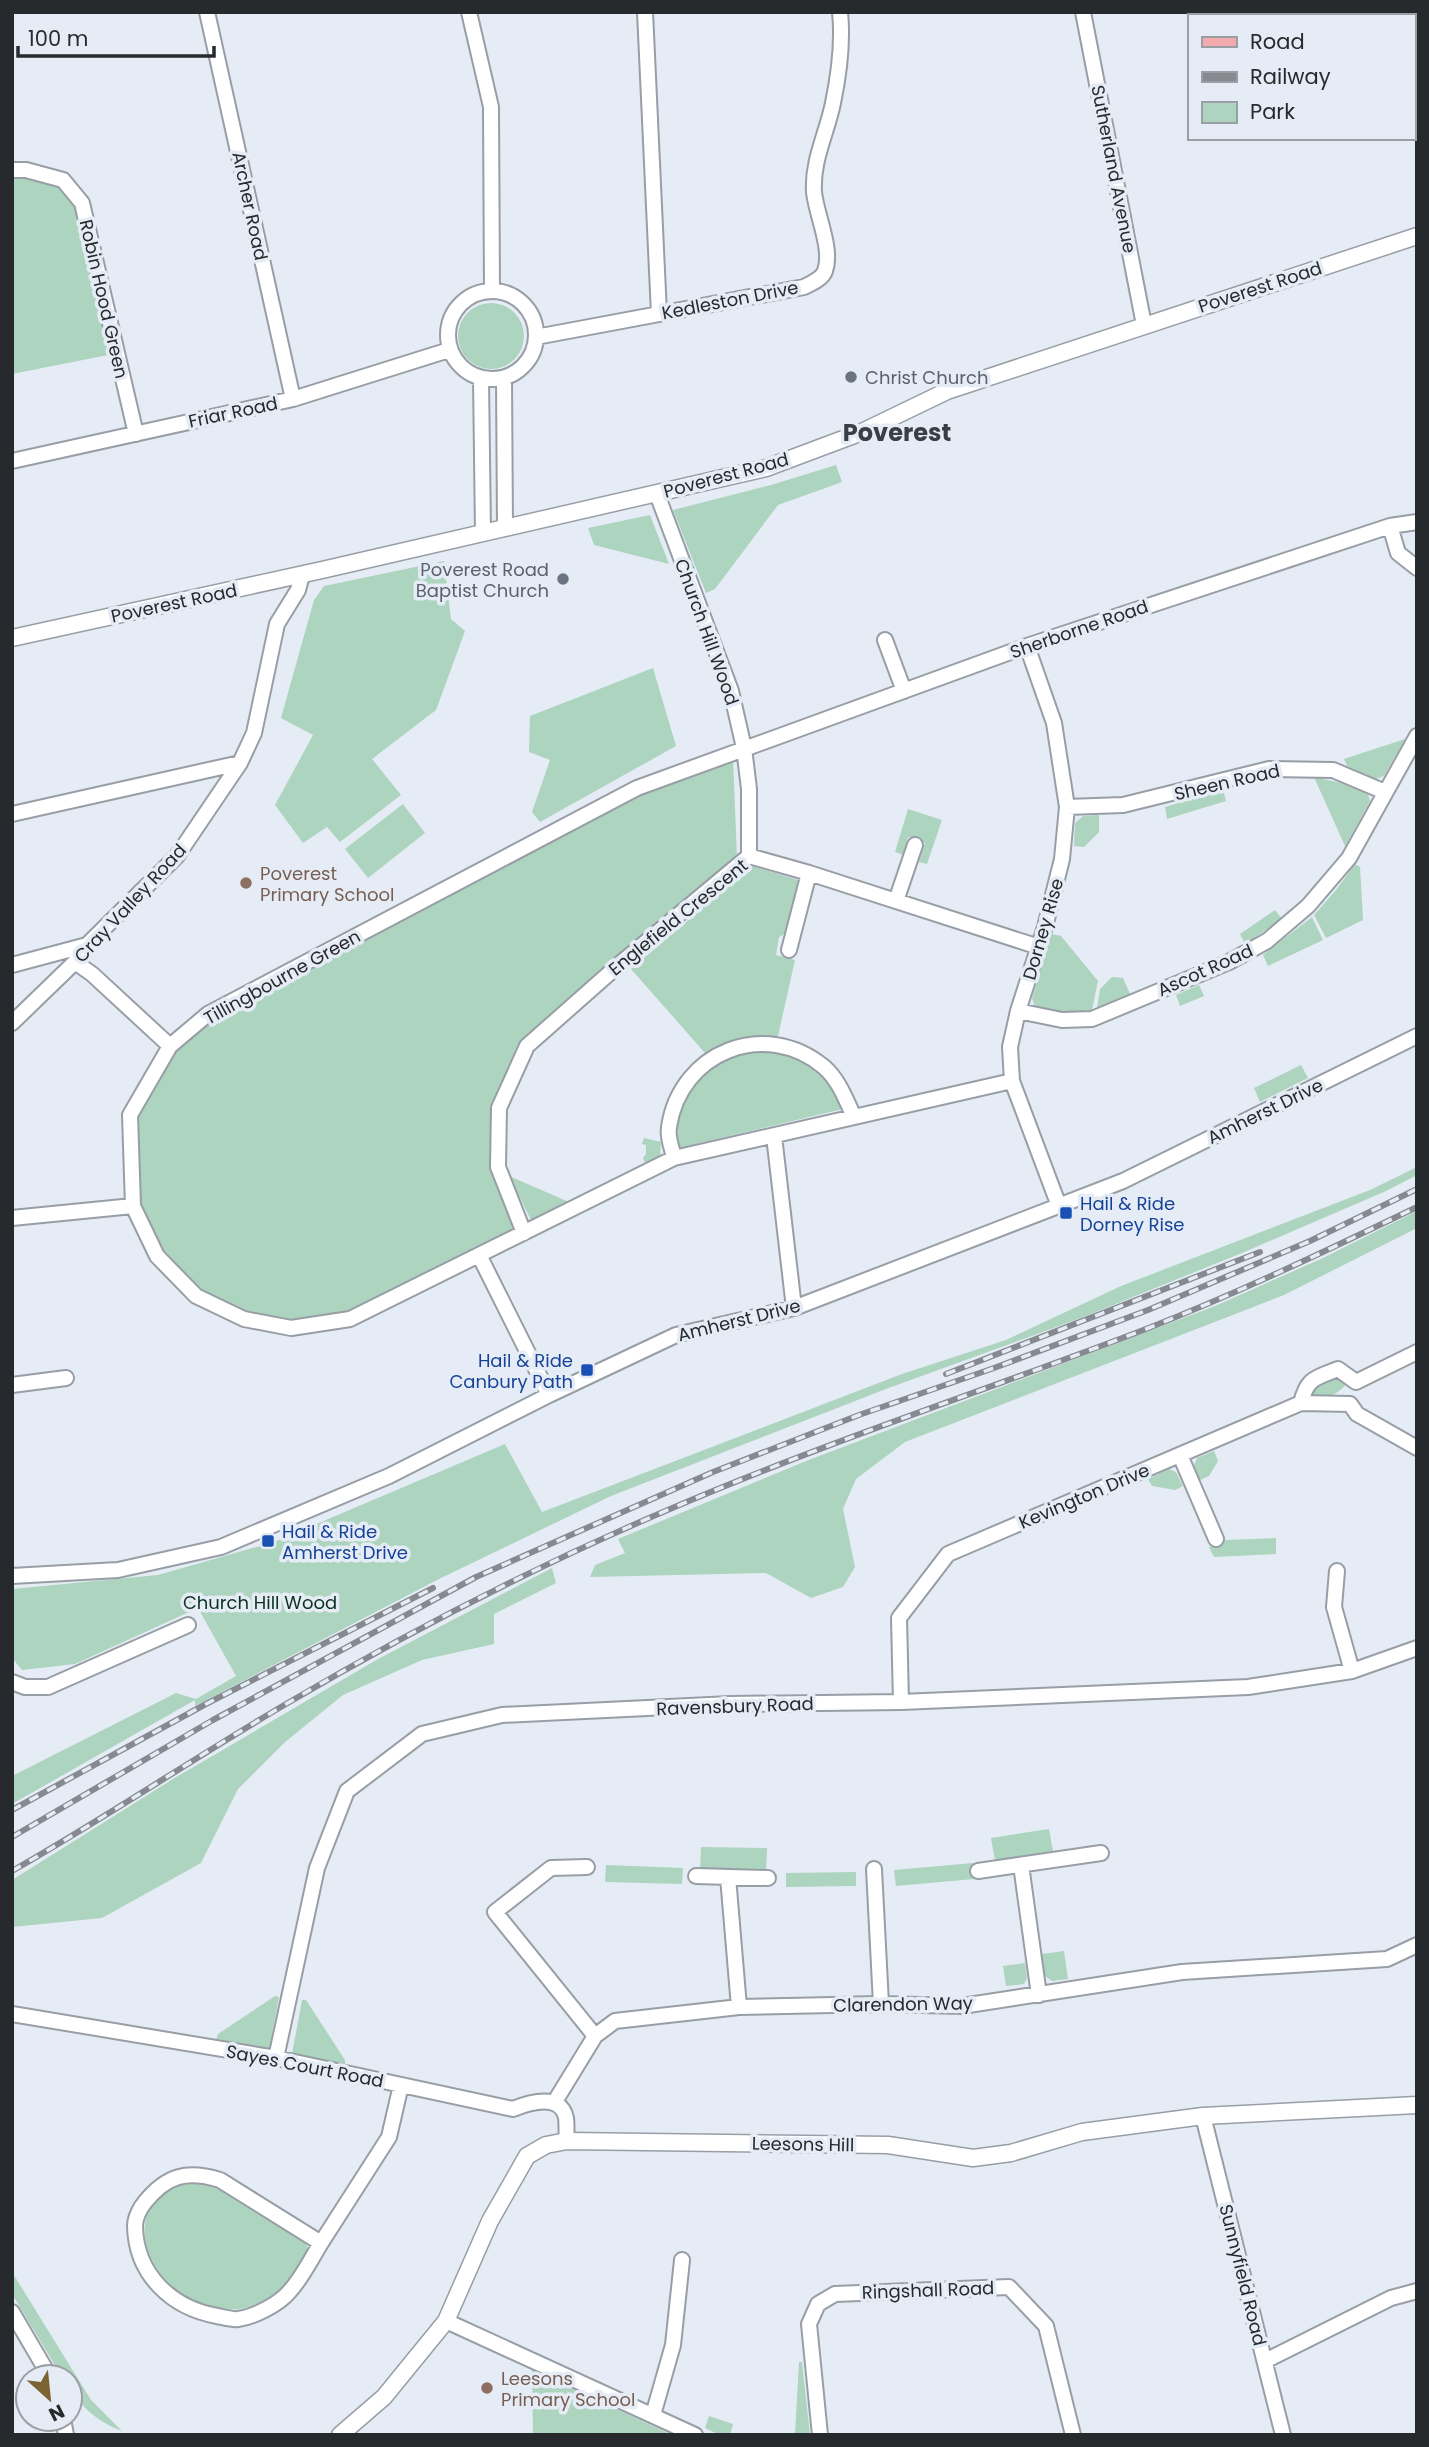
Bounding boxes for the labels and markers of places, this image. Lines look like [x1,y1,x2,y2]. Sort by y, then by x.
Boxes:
place label: Christ Church [865,365,988,390]
marker: Christ Church [843,369,859,385]
place label: Poverest Road Baptist Church [416,557,549,603]
marker: Poverest Road Baptist Church [555,571,571,587]
place label: Poverest Primary School [260,861,394,907]
marker: Poverest Primary School [238,875,254,891]
place label: Hail & Ride Dorney Rise [1080,1191,1185,1237]
marker: Hail & Ride Dorney Rise [1058,1205,1074,1221]
place label: Hail & Ride Canbury Path [449,1348,573,1394]
marker: Hail & Ride Canbury Path [579,1362,595,1378]
place label: Hail & Ride Amherst Drive [282,1519,408,1565]
marker: Hail & Ride Amherst Drive [260,1533,276,1549]
place label: Leesons Primary School [501,2366,635,2412]
marker: Leesons Primary School [479,2380,495,2396]

